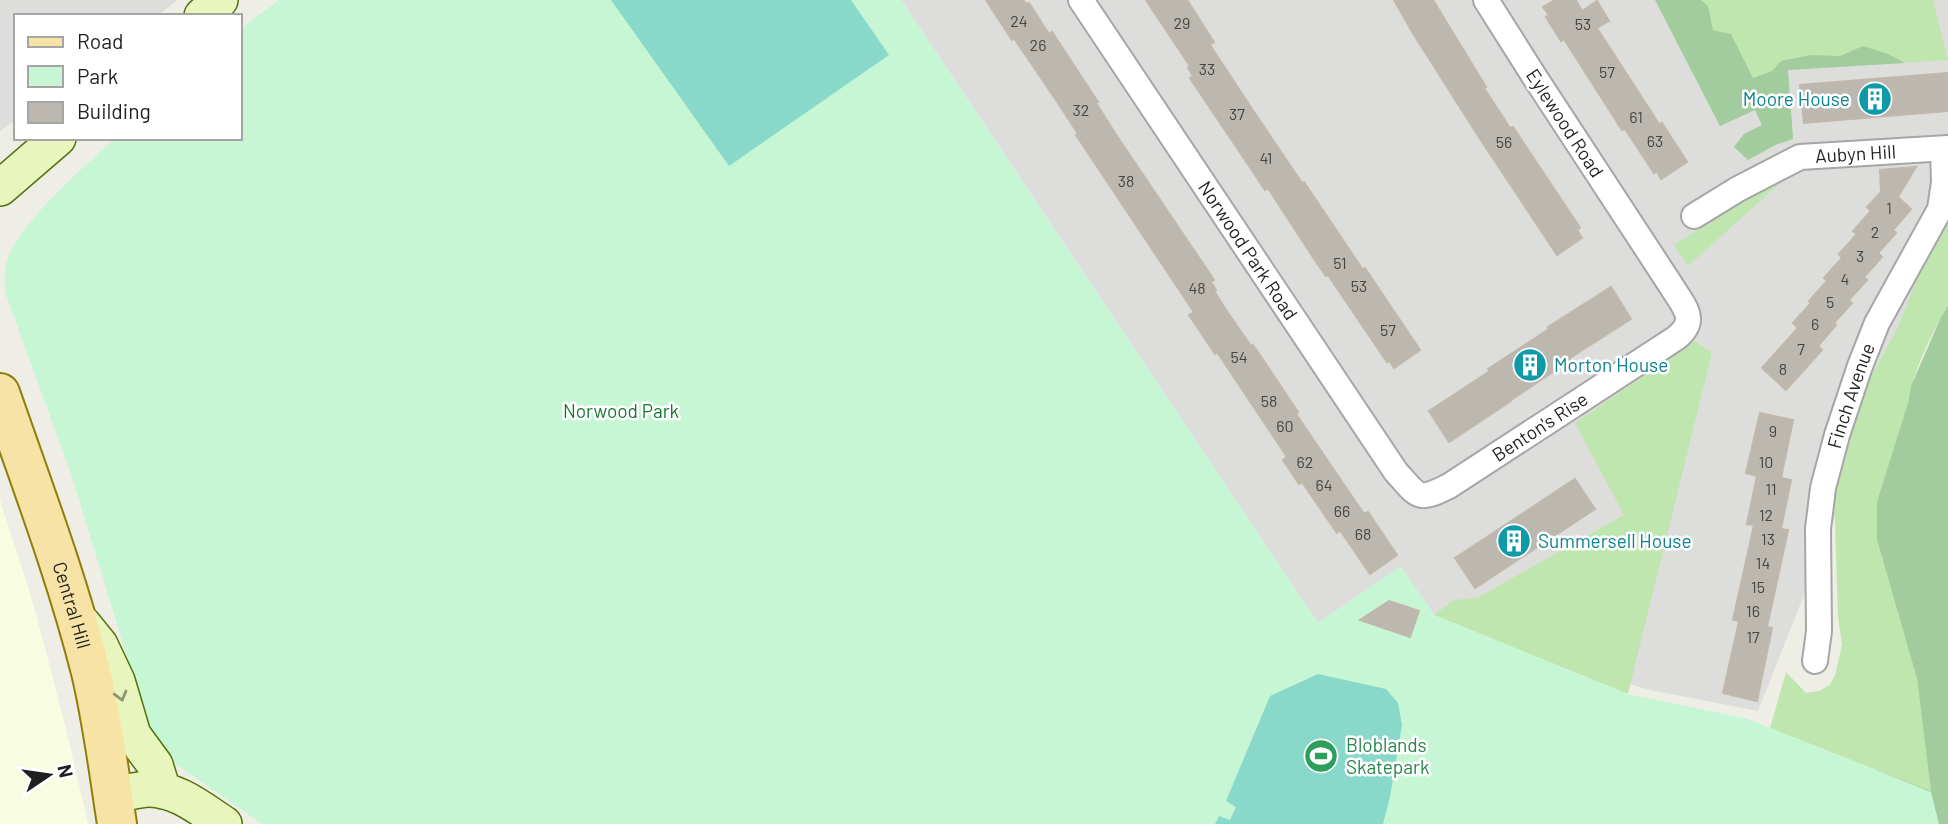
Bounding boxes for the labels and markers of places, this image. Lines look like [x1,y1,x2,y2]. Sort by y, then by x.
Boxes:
building icon: Moore House [1856,80,1894,118]
place label: Moore House [1743,87,1850,110]
building icon: Morton House [1511,346,1549,384]
place label: Morton House [1554,353,1668,376]
building icon: Summersell House [1495,522,1533,560]
place label: Summersell House [1538,529,1692,552]
place label: Bloblands Skatepark [1346,733,1429,778]
sports icon: Bloblands Skatepark [1302,737,1340,775]

